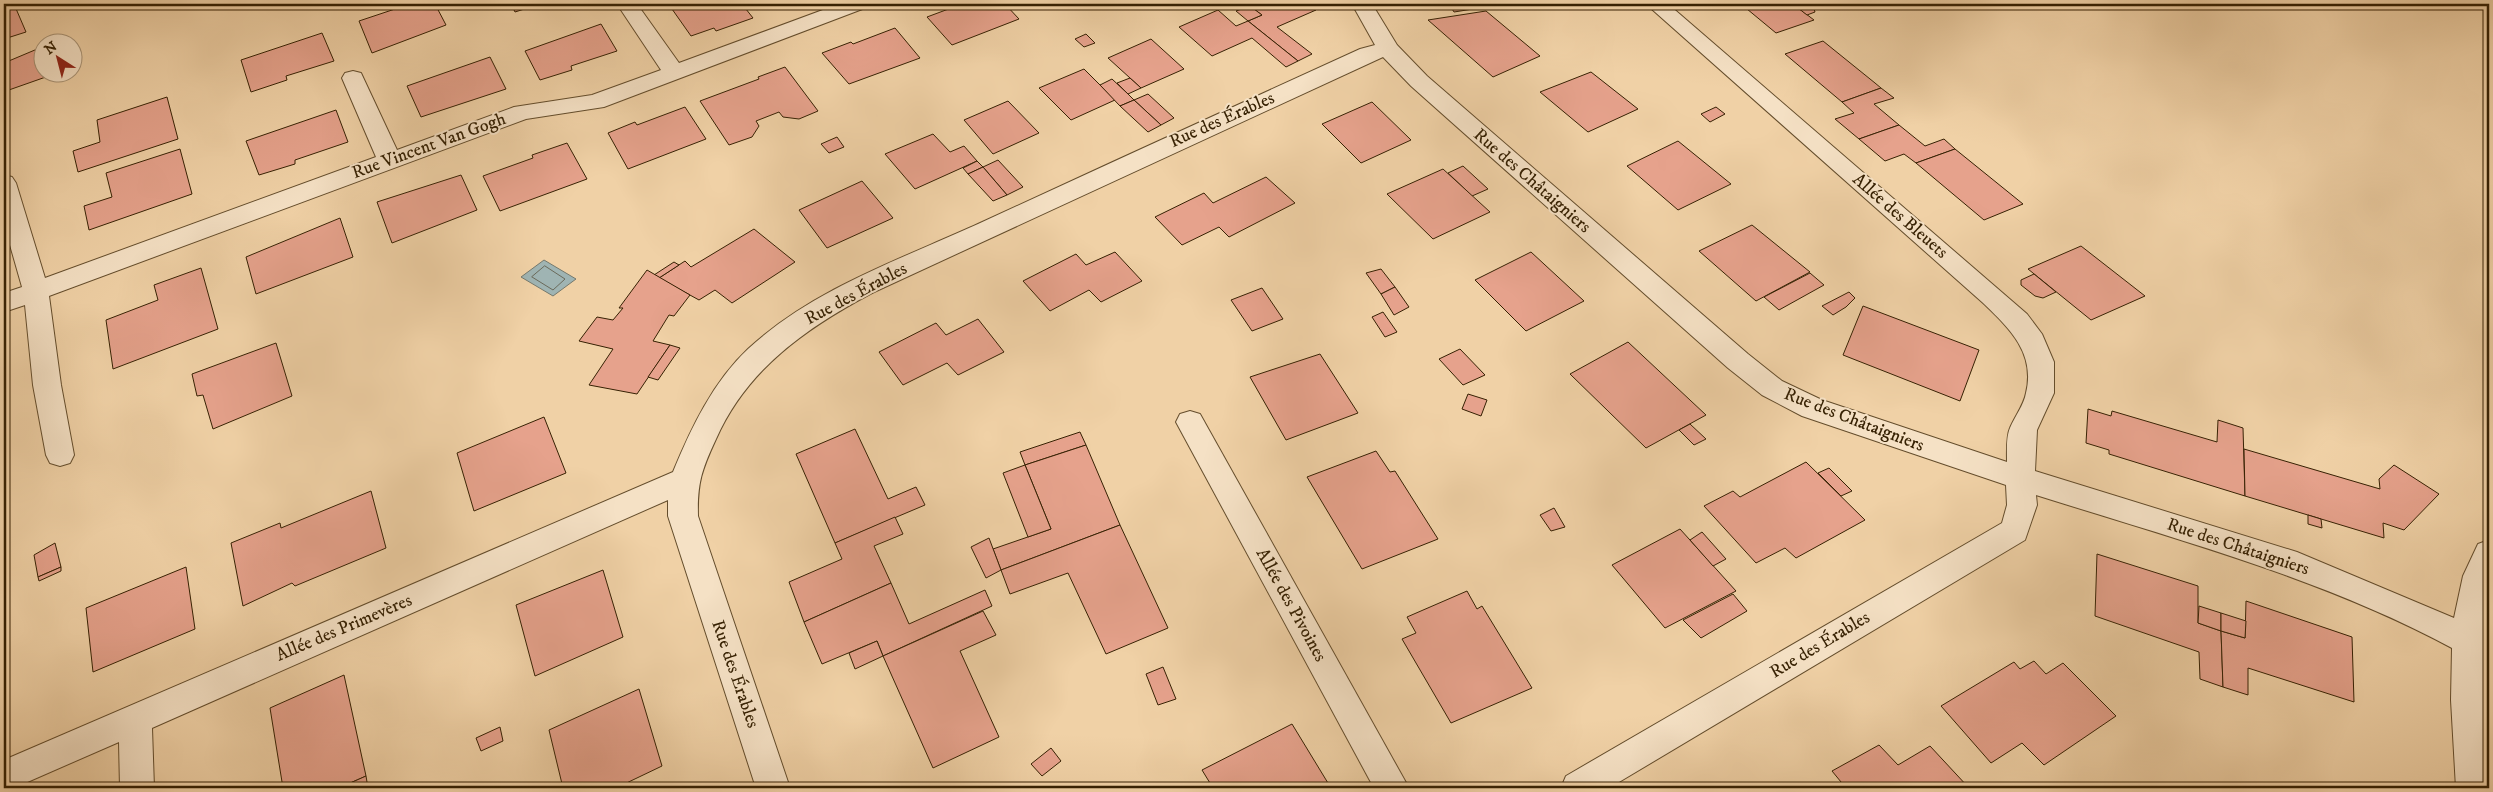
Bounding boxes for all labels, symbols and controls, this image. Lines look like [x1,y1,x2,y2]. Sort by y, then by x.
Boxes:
north arrow [32,32,82,82]
text: N [41,37,61,59]
street label: Rue des Érables [1166,87,1278,153]
street label: Rue Vincent Van Gogh [349,108,509,184]
street label: Rue des Châtaigniers [1469,124,1595,238]
street label: Allée des Bleuets [1848,169,1952,263]
street label: Rue des Érables [801,258,911,330]
street label: Rue des Châtaigniers [1781,383,1927,457]
street label: Rue des Châtaigniers [2164,514,2312,580]
street label: Allée des Pivoines [1251,544,1331,666]
street label: Allée des Primevères [273,589,415,667]
street label: Rue des Érables [1766,607,1874,683]
street label: Rue des Érables [706,617,764,731]

